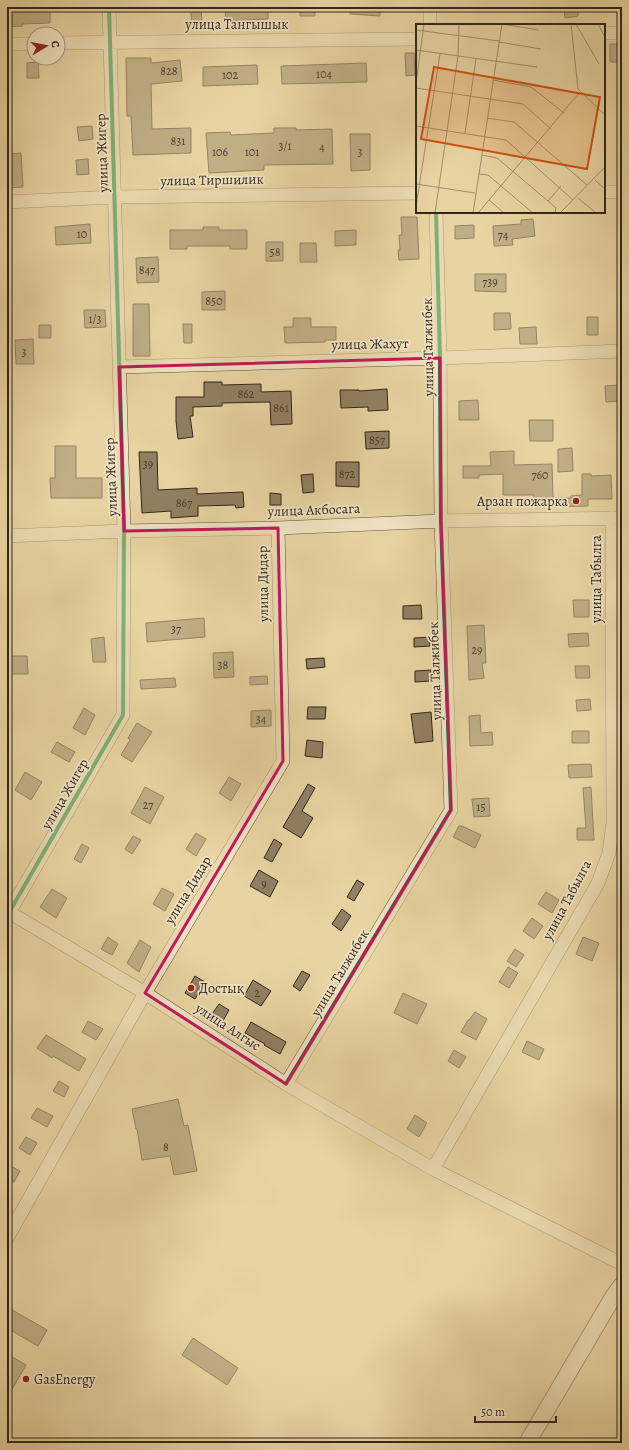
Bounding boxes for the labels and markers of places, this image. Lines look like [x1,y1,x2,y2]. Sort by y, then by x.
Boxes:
place label: Арзан пожарка [476,492,569,511]
marker: Арзан пожарка [571,496,581,506]
place label: Достық [199,979,245,998]
marker: Достық [186,983,196,993]
place label: GasEnergy [34,1370,96,1389]
marker: GasEnergy [21,1374,31,1384]

